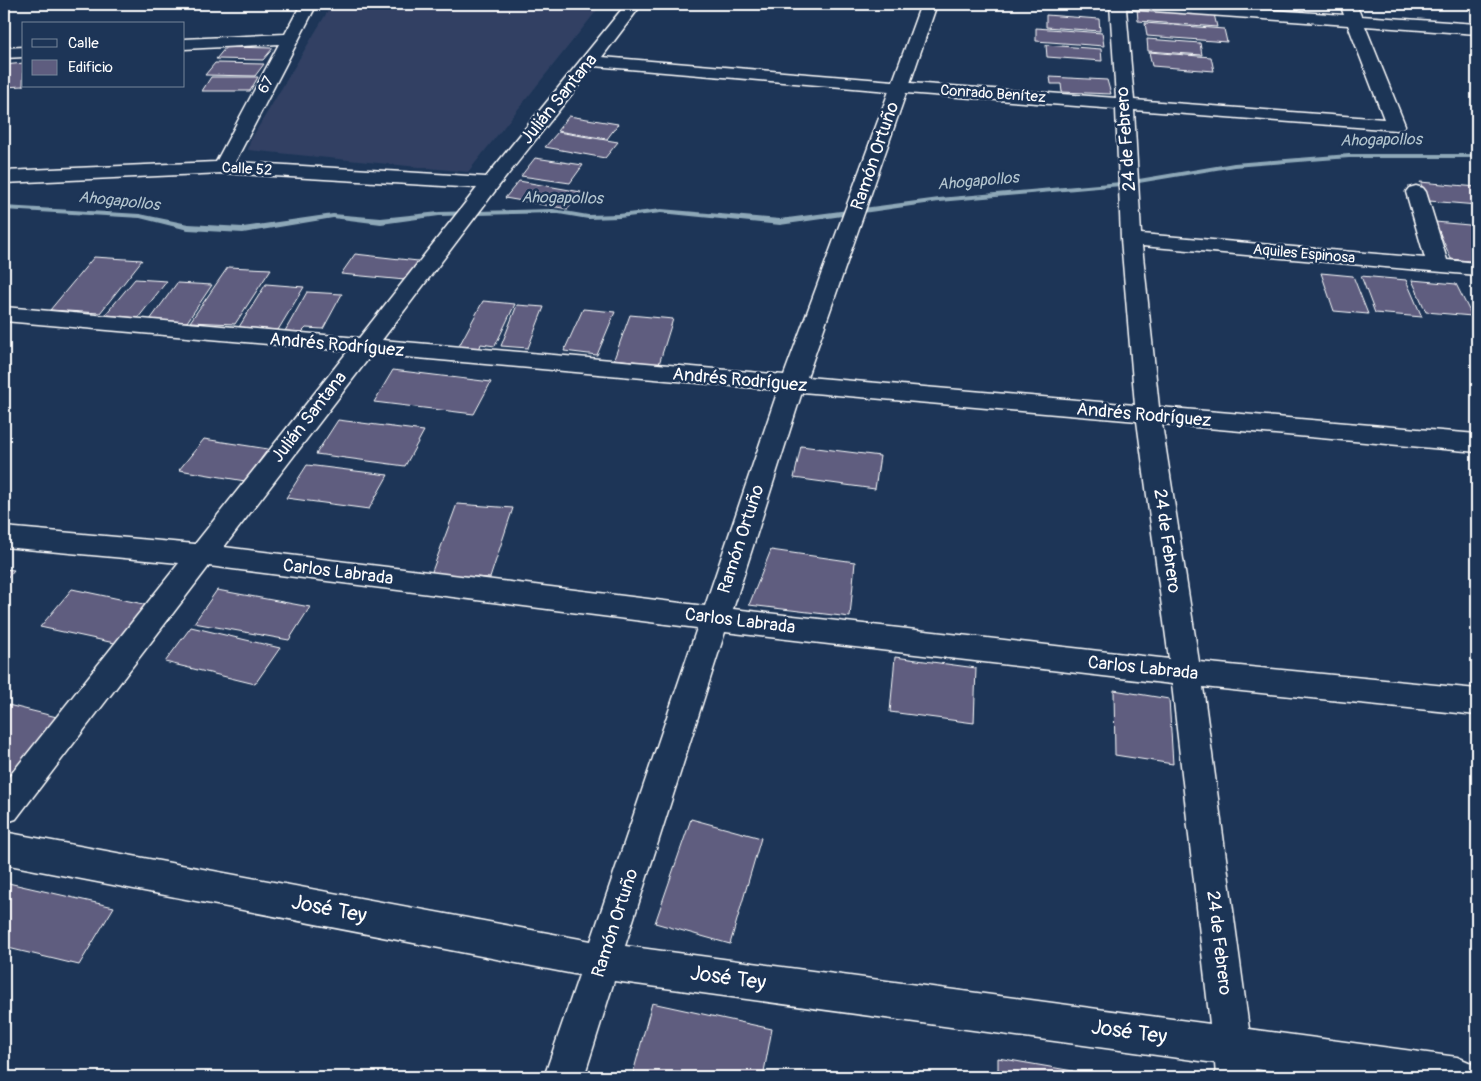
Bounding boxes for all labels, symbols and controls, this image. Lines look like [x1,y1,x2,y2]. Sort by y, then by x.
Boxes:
legend [22,22,185,88]
text: Calle [68,34,99,53]
street label: Julián Santana [516,49,602,149]
text: Edificio [68,58,113,77]
street label: 67 [254,73,278,97]
street label: Conrado Benítez [940,81,1047,107]
street label: 24 de Febrero [1111,86,1141,192]
street label: Ramón Ortuño [846,99,904,213]
water label: Ahogapollos [1340,129,1424,151]
street label: Calle 52 [221,158,273,180]
water label: Ahogapollos [937,167,1021,195]
water label: Ahogapollos [77,187,162,215]
water label: Ahogapollos [521,187,605,209]
street label: Aquiles Espinosa [1252,240,1356,268]
street label: Andrés Rodríguez [269,328,405,362]
street label: Andrés Rodríguez [672,363,808,397]
street label: Julián Santana [266,367,352,467]
street label: Andrés Rodríguez [1076,398,1212,432]
street label: Ramón Ortuño [713,481,769,596]
street label: 24 de Febrero [1148,487,1186,595]
street label: Carlos Labrada [281,554,395,590]
street label: Carlos Labrada [683,603,797,639]
street label: Carlos Labrada [1087,651,1199,685]
street label: Ramón Ortuño [587,865,643,980]
street label: José Tey [289,888,369,930]
street label: 24 de Febrero [1201,890,1237,997]
street label: José Tey [688,959,768,997]
street label: José Tey [1089,1013,1169,1051]

